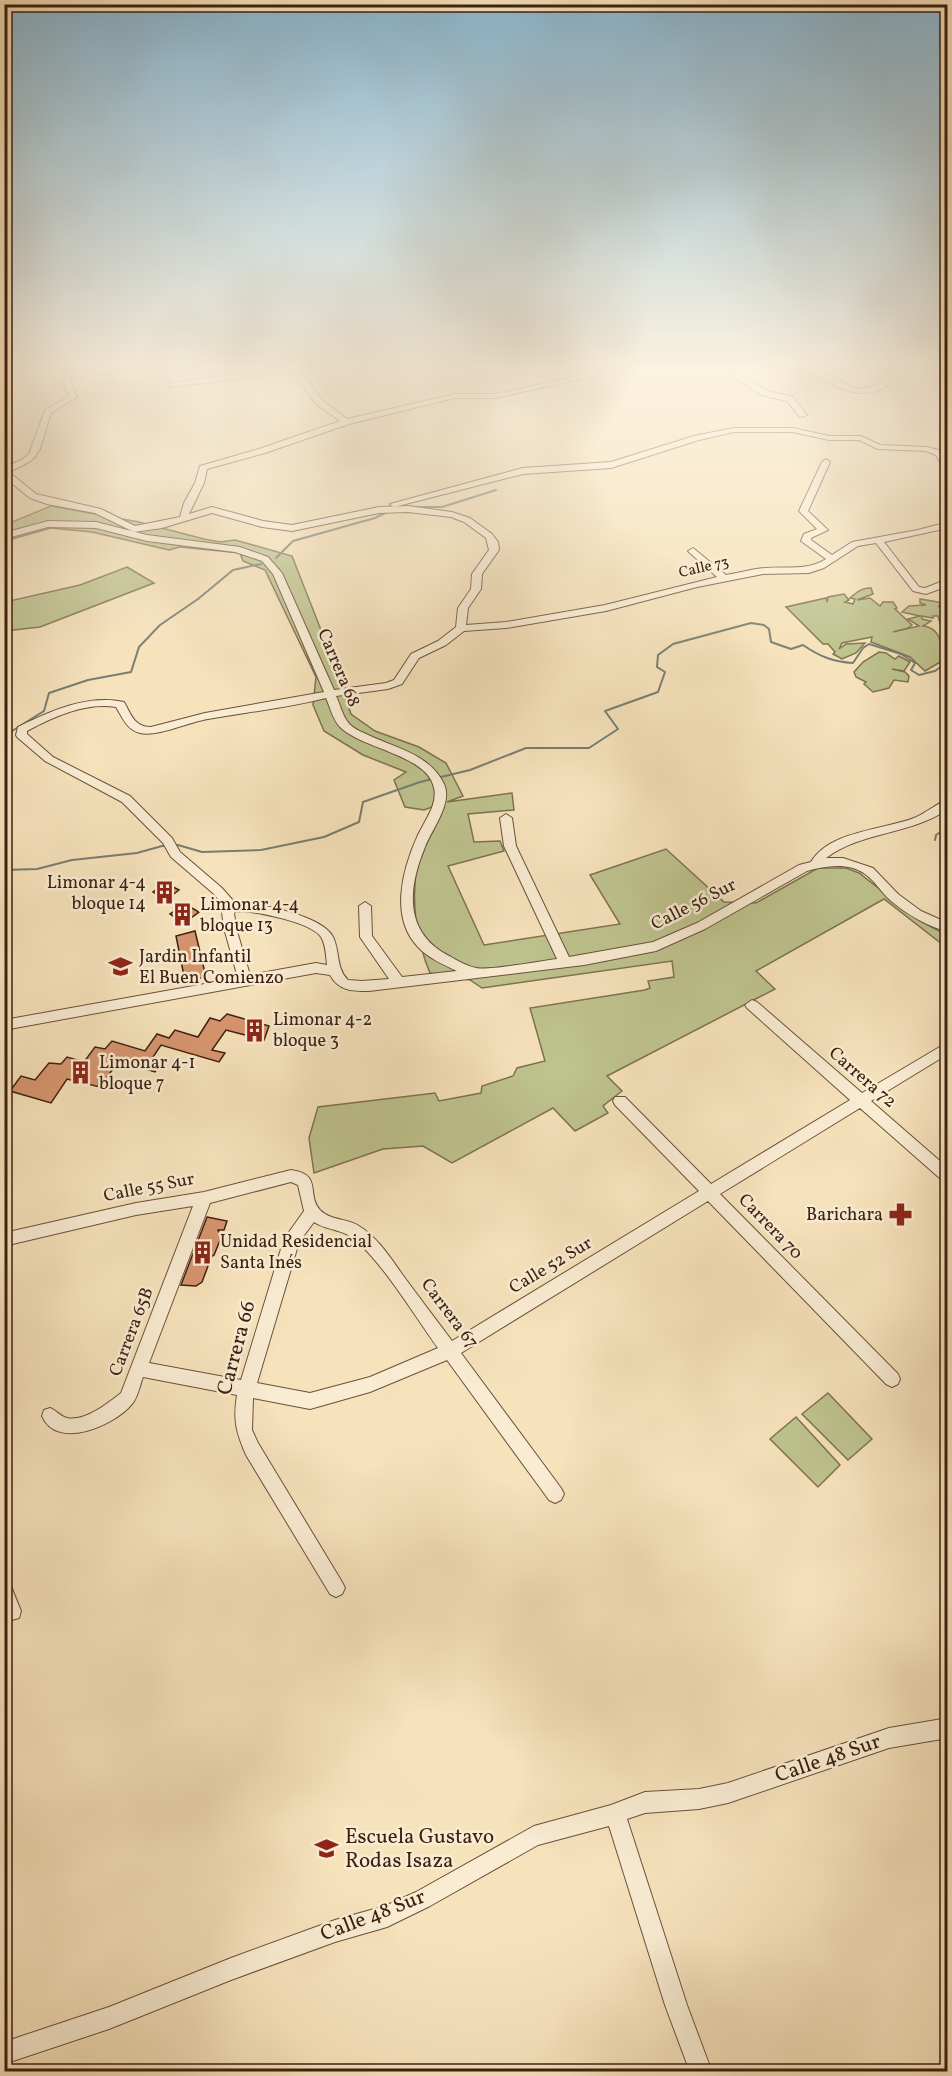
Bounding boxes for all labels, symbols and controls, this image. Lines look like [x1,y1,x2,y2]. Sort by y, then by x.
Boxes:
street label: Calle 73 [677,552,731,584]
street label: Carrera 68 [310,625,366,711]
place label: Limonar 4-4 bloque 14 [47,871,146,917]
street label: Calle 56 Sur [647,873,741,937]
building icon: Limonar 4-4 bloque 14 [151,880,177,906]
place label: Limonar 4-4 bloque 13 [200,893,299,939]
building icon: Limonar 4-4 bloque 13 [169,902,195,928]
place label: Jardin Infantil El Buen Comienzo [139,945,284,991]
school or university icon: Jardin Infantil El Buen Comienzo [108,954,134,980]
place label: Limonar 4-2 bloque 3 [273,1008,372,1054]
building icon: Limonar 4-2 bloque 3 [242,1017,268,1043]
street label: Carrera 72 [823,1042,901,1114]
place label: Limonar 4-1 bloque 7 [99,1051,195,1097]
building icon: Limonar 4-1 bloque 7 [68,1060,94,1086]
street label: Calle 55 Sur [101,1167,197,1209]
street label: Carrera 70 [732,1188,808,1266]
pharmacy icon: Barichara [888,1202,914,1228]
place label: Barichara [806,1203,883,1228]
place label: Unidad Residencial Santa Inés [220,1230,372,1276]
street label: Calle 52 Sur [505,1231,598,1301]
building icon: Unidad Residencial Santa Inés [189,1239,215,1265]
street label: Carrera 67 [414,1274,484,1354]
street label: Carrera 65B [104,1284,160,1380]
street label: Carrera 66 [211,1298,263,1398]
street label: Calle 48 Sur [771,1727,885,1791]
place label: Escuela Gustavo Rodas Isaza [345,1823,494,1876]
school or university icon: Escuela Gustavo Rodas Isaza [314,1836,340,1862]
street label: Calle 48 Sur [316,1883,430,1949]

